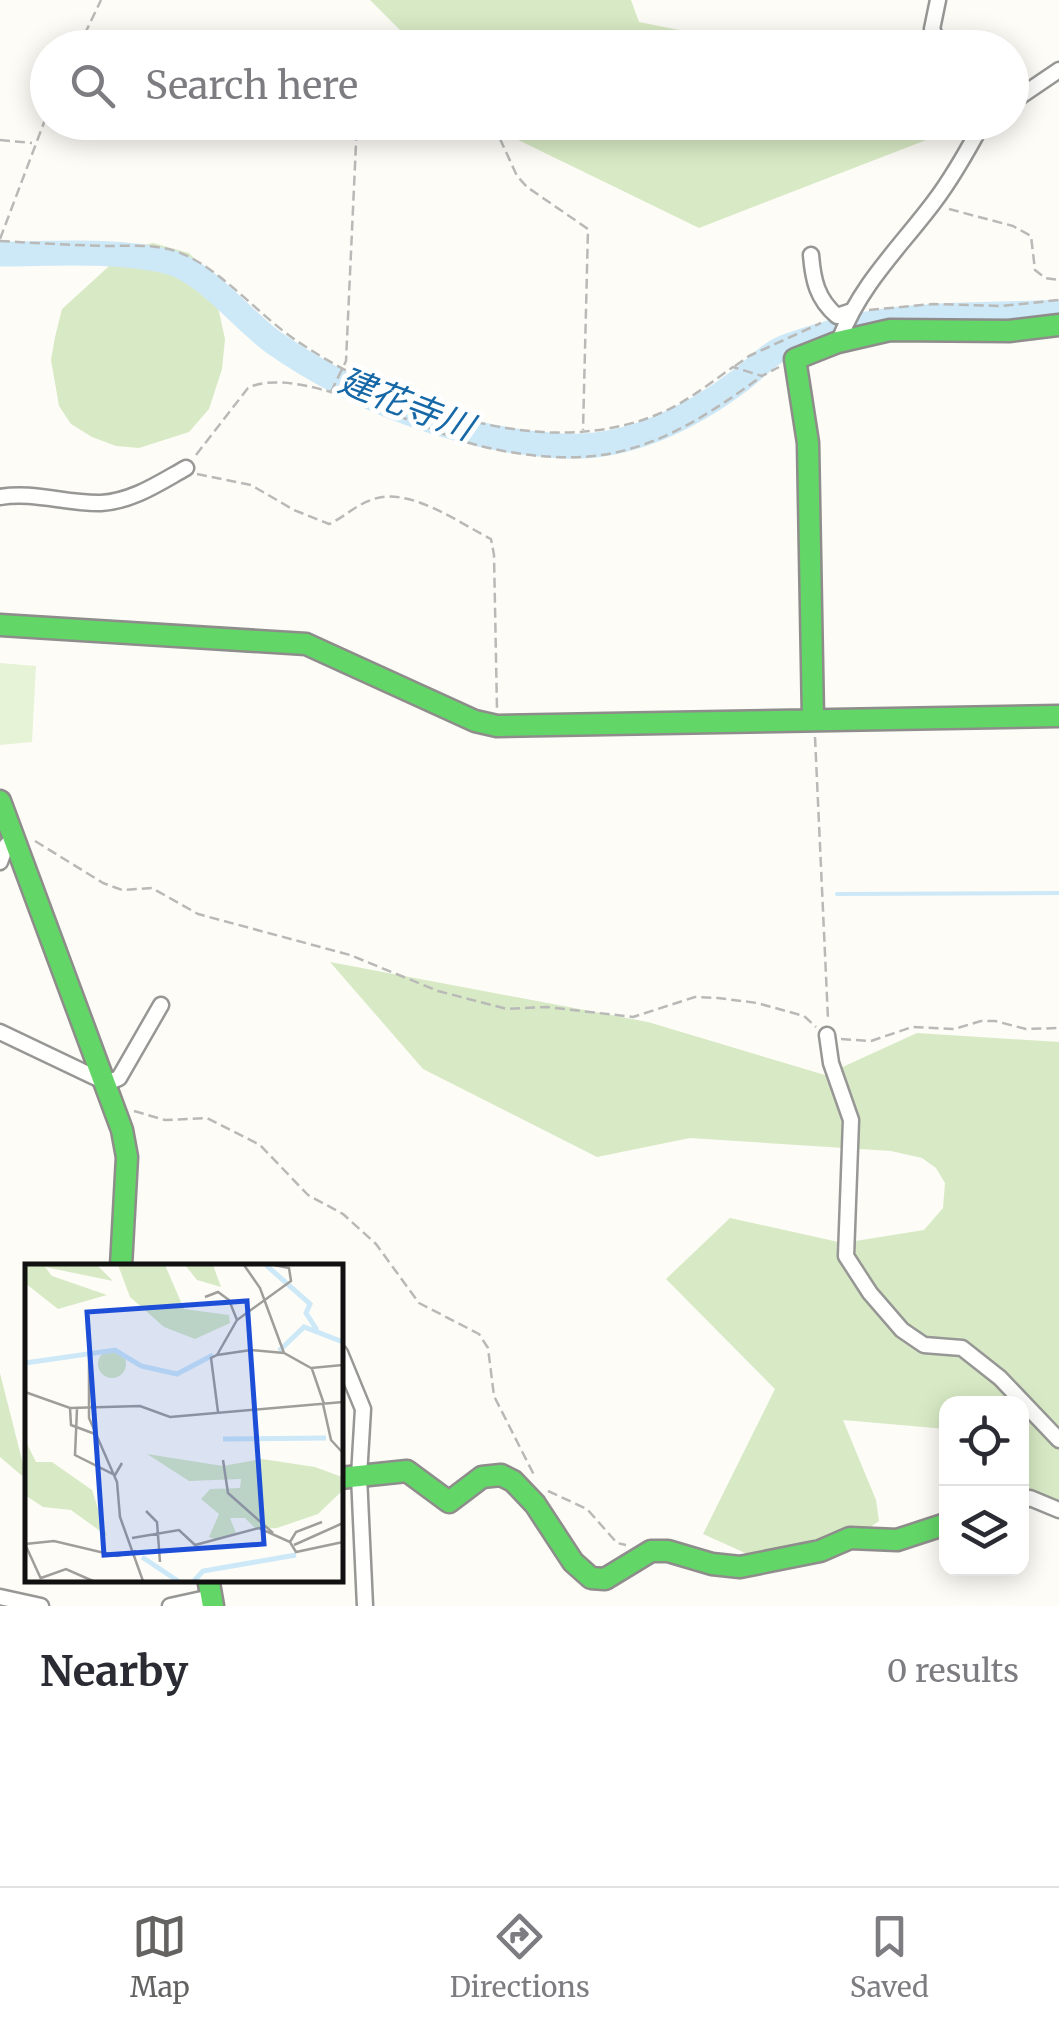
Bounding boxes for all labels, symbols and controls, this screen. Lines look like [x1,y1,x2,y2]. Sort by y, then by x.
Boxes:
search box [30,30,1029,140]
icon: search [65,58,120,113]
text: Search here [145,62,358,109]
water label: 建花寺川 [333,358,483,451]
inset map [25,1264,342,1581]
map controls [939,1396,1029,1576]
button: locate [939,1396,1029,1486]
button: layers [939,1486,1029,1576]
text: Nearby [40,1645,188,1697]
text: 0 results [887,1651,1019,1691]
tab: Map [130,1909,190,2005]
tab: Directions [450,1909,590,2005]
tab: Saved [850,1909,929,2005]

